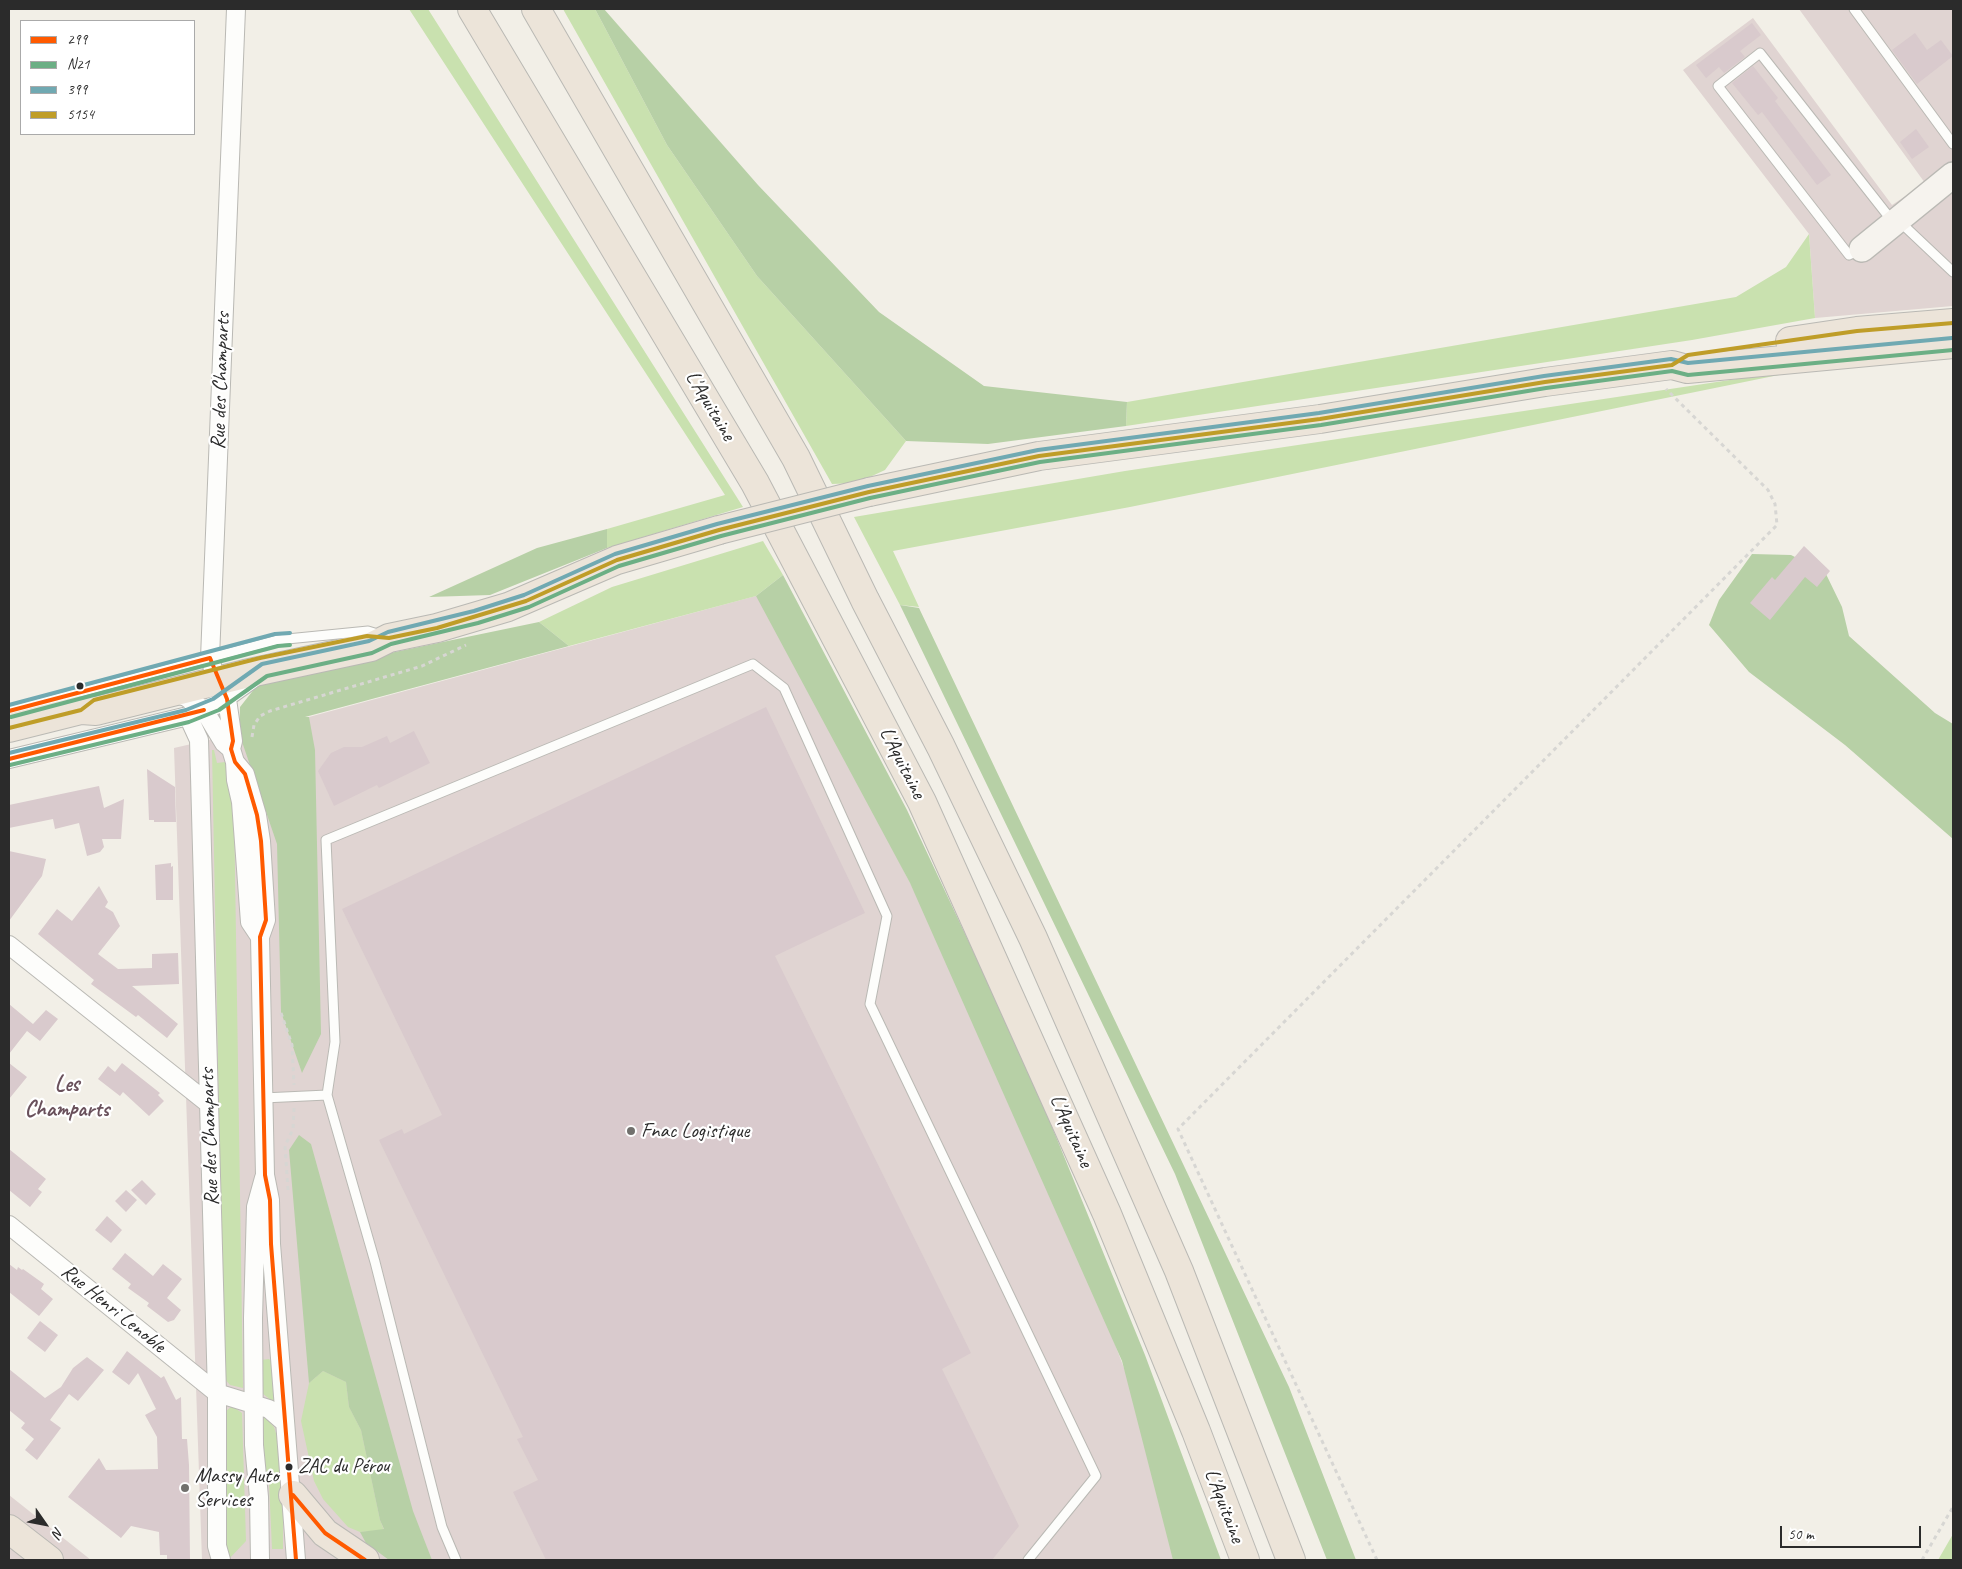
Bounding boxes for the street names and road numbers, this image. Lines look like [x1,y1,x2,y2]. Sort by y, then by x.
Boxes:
street label: Rue des Champarts [206,312,236,450]
street label: L'Aquitaine [679,367,741,445]
street label: L'Aquitaine [873,723,931,803]
street label: Rue des Champarts [195,1068,225,1206]
street label: L'Aquitaine [1044,1091,1098,1171]
street label: Rue Henri Lenoble [56,1259,170,1359]
street label: L'Aquitaine [1198,1466,1250,1546]

